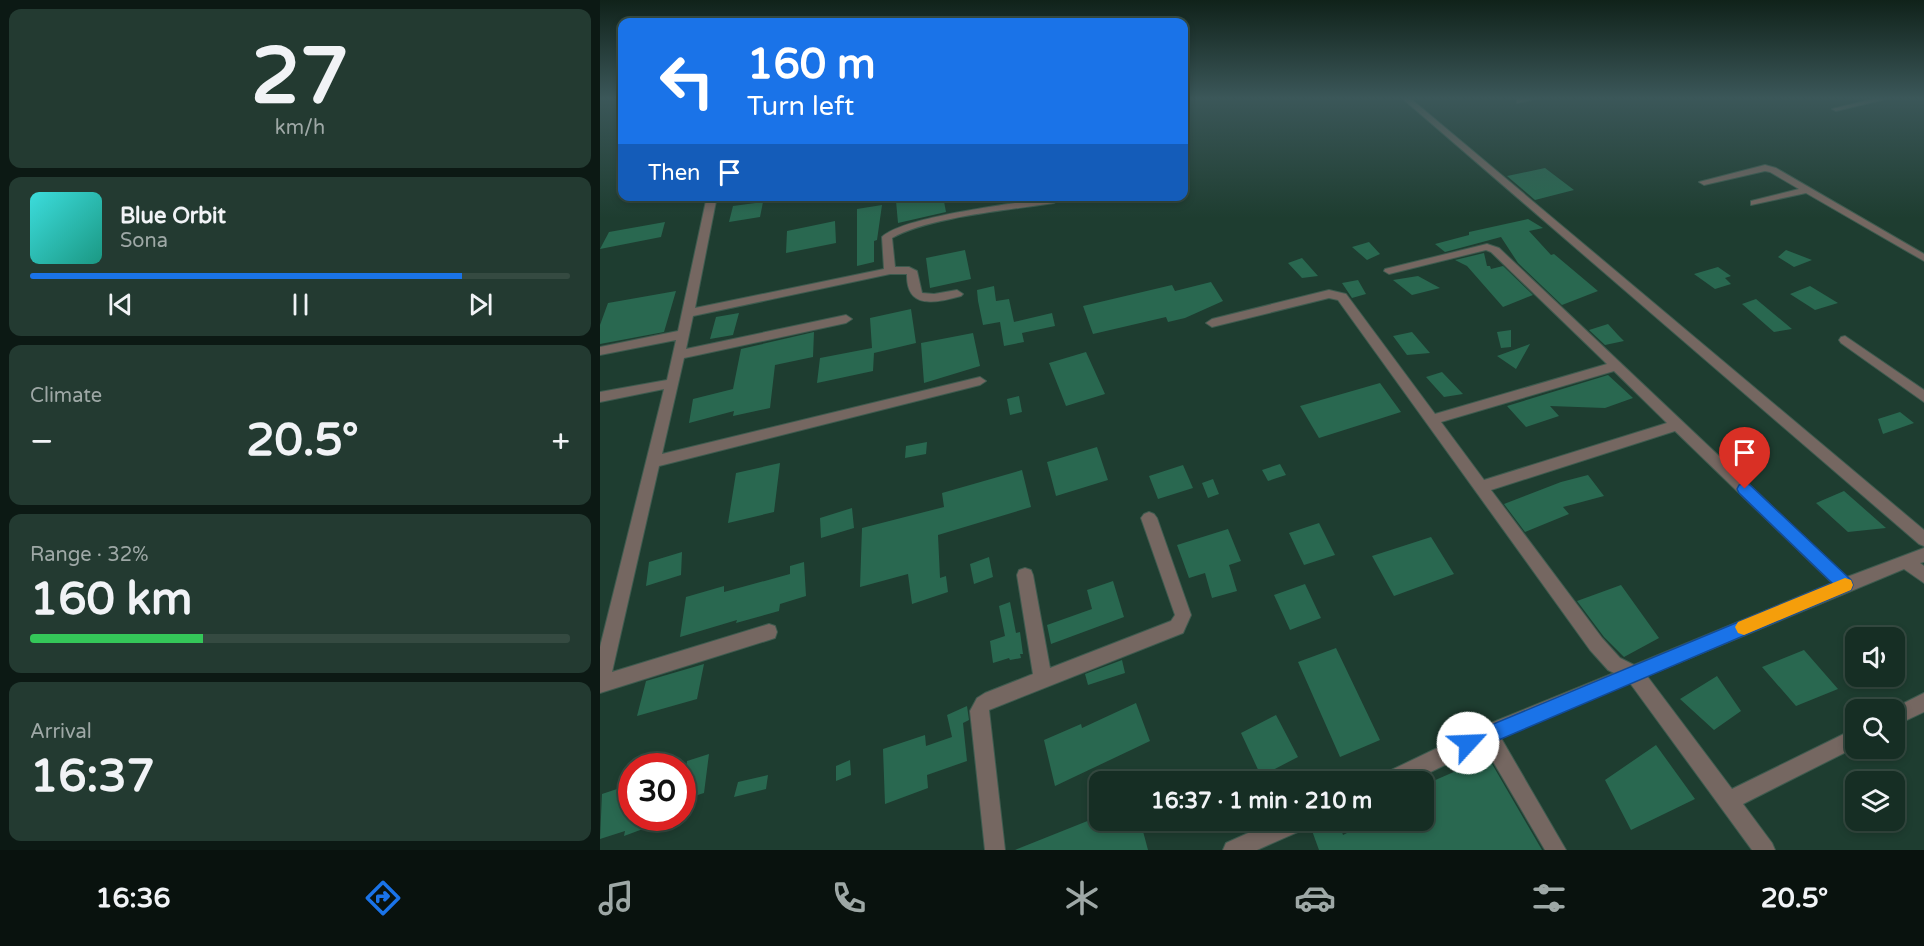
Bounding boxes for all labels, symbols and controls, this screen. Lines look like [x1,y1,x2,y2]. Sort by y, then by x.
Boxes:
text: 27 [251,30,349,124]
text: 160 m [747,39,876,90]
icon: left [648,42,726,120]
text: Turn left [747,90,854,123]
text: km/h [275,116,325,140]
icon: arrive [713,156,746,189]
text: Then [648,160,701,186]
text: Blue Orbit [120,203,226,229]
text: Sona [120,229,168,253]
icon: previous [104,288,137,321]
icon: pause [284,288,317,321]
icon: next [464,288,497,321]
text: Climate [30,384,102,408]
text: 20.5° [246,414,359,468]
text: − [30,422,54,461]
text: + [551,422,570,461]
pin [1719,427,1770,489]
icon: arrive [1728,436,1761,469]
text: Range · 32% [30,543,149,567]
text: 160 km [30,573,192,627]
map controls [1845,627,1905,831]
button: sound [1845,627,1905,687]
button: search [1845,699,1905,759]
position arrow [1436,711,1500,775]
text: Arrival [30,720,92,744]
text: 16:37 [30,750,155,804]
speed limit sign: 30 [618,753,696,831]
button: layers [1845,771,1905,831]
text: 16:37 · 1 min · 210 m [1151,788,1372,814]
icon: directions [362,877,404,919]
icon: music [595,877,637,919]
icon: phone [828,877,870,919]
icon: climate [1061,877,1103,919]
icon: car [1294,877,1336,919]
icon: filters [1528,877,1570,919]
text: 16:36 [96,882,170,915]
text: 20.5° [1761,882,1828,915]

